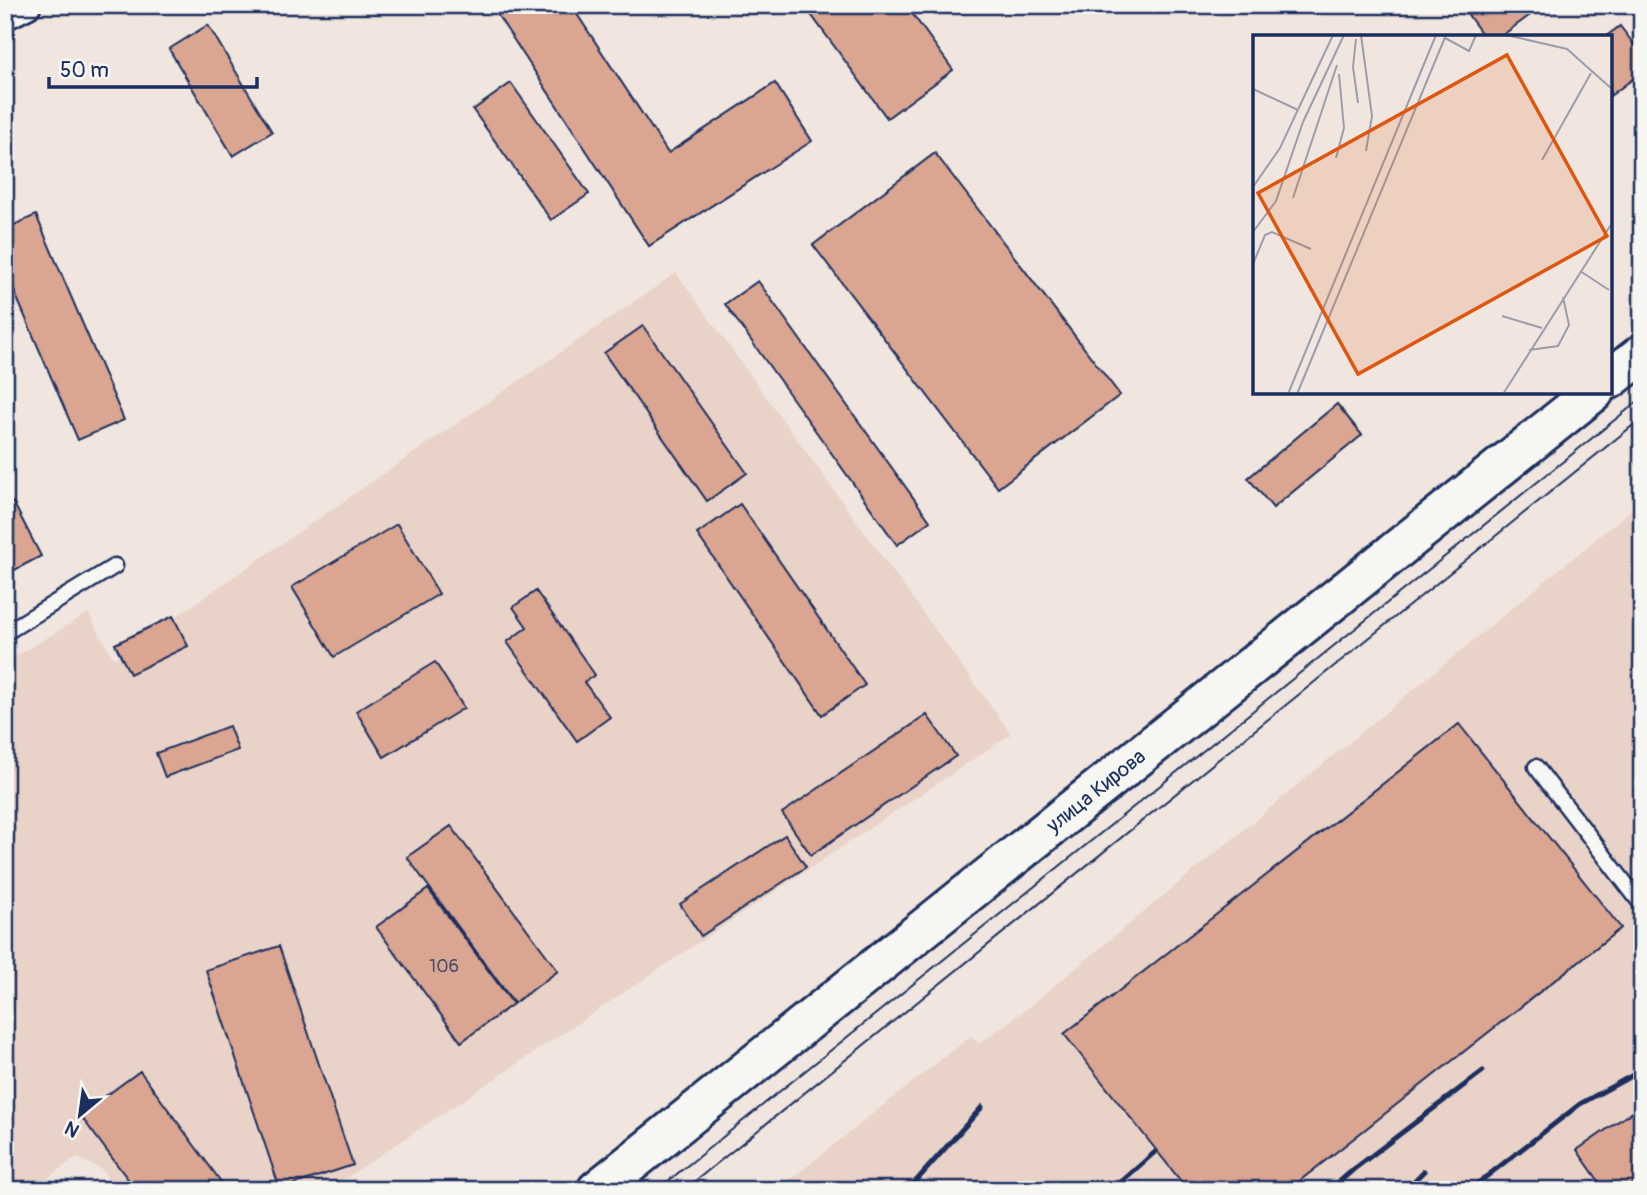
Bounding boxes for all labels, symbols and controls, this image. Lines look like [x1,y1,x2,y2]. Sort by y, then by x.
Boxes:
inset map [1253,35,1612,394]
scale bar [49,46,257,90]
text: 50 m [60,57,109,84]
street label: улица Кирова [1040,743,1151,840]
house number: 106 [429,955,459,978]
north arrow [46,1080,116,1150]
text: N [61,1115,84,1143]

